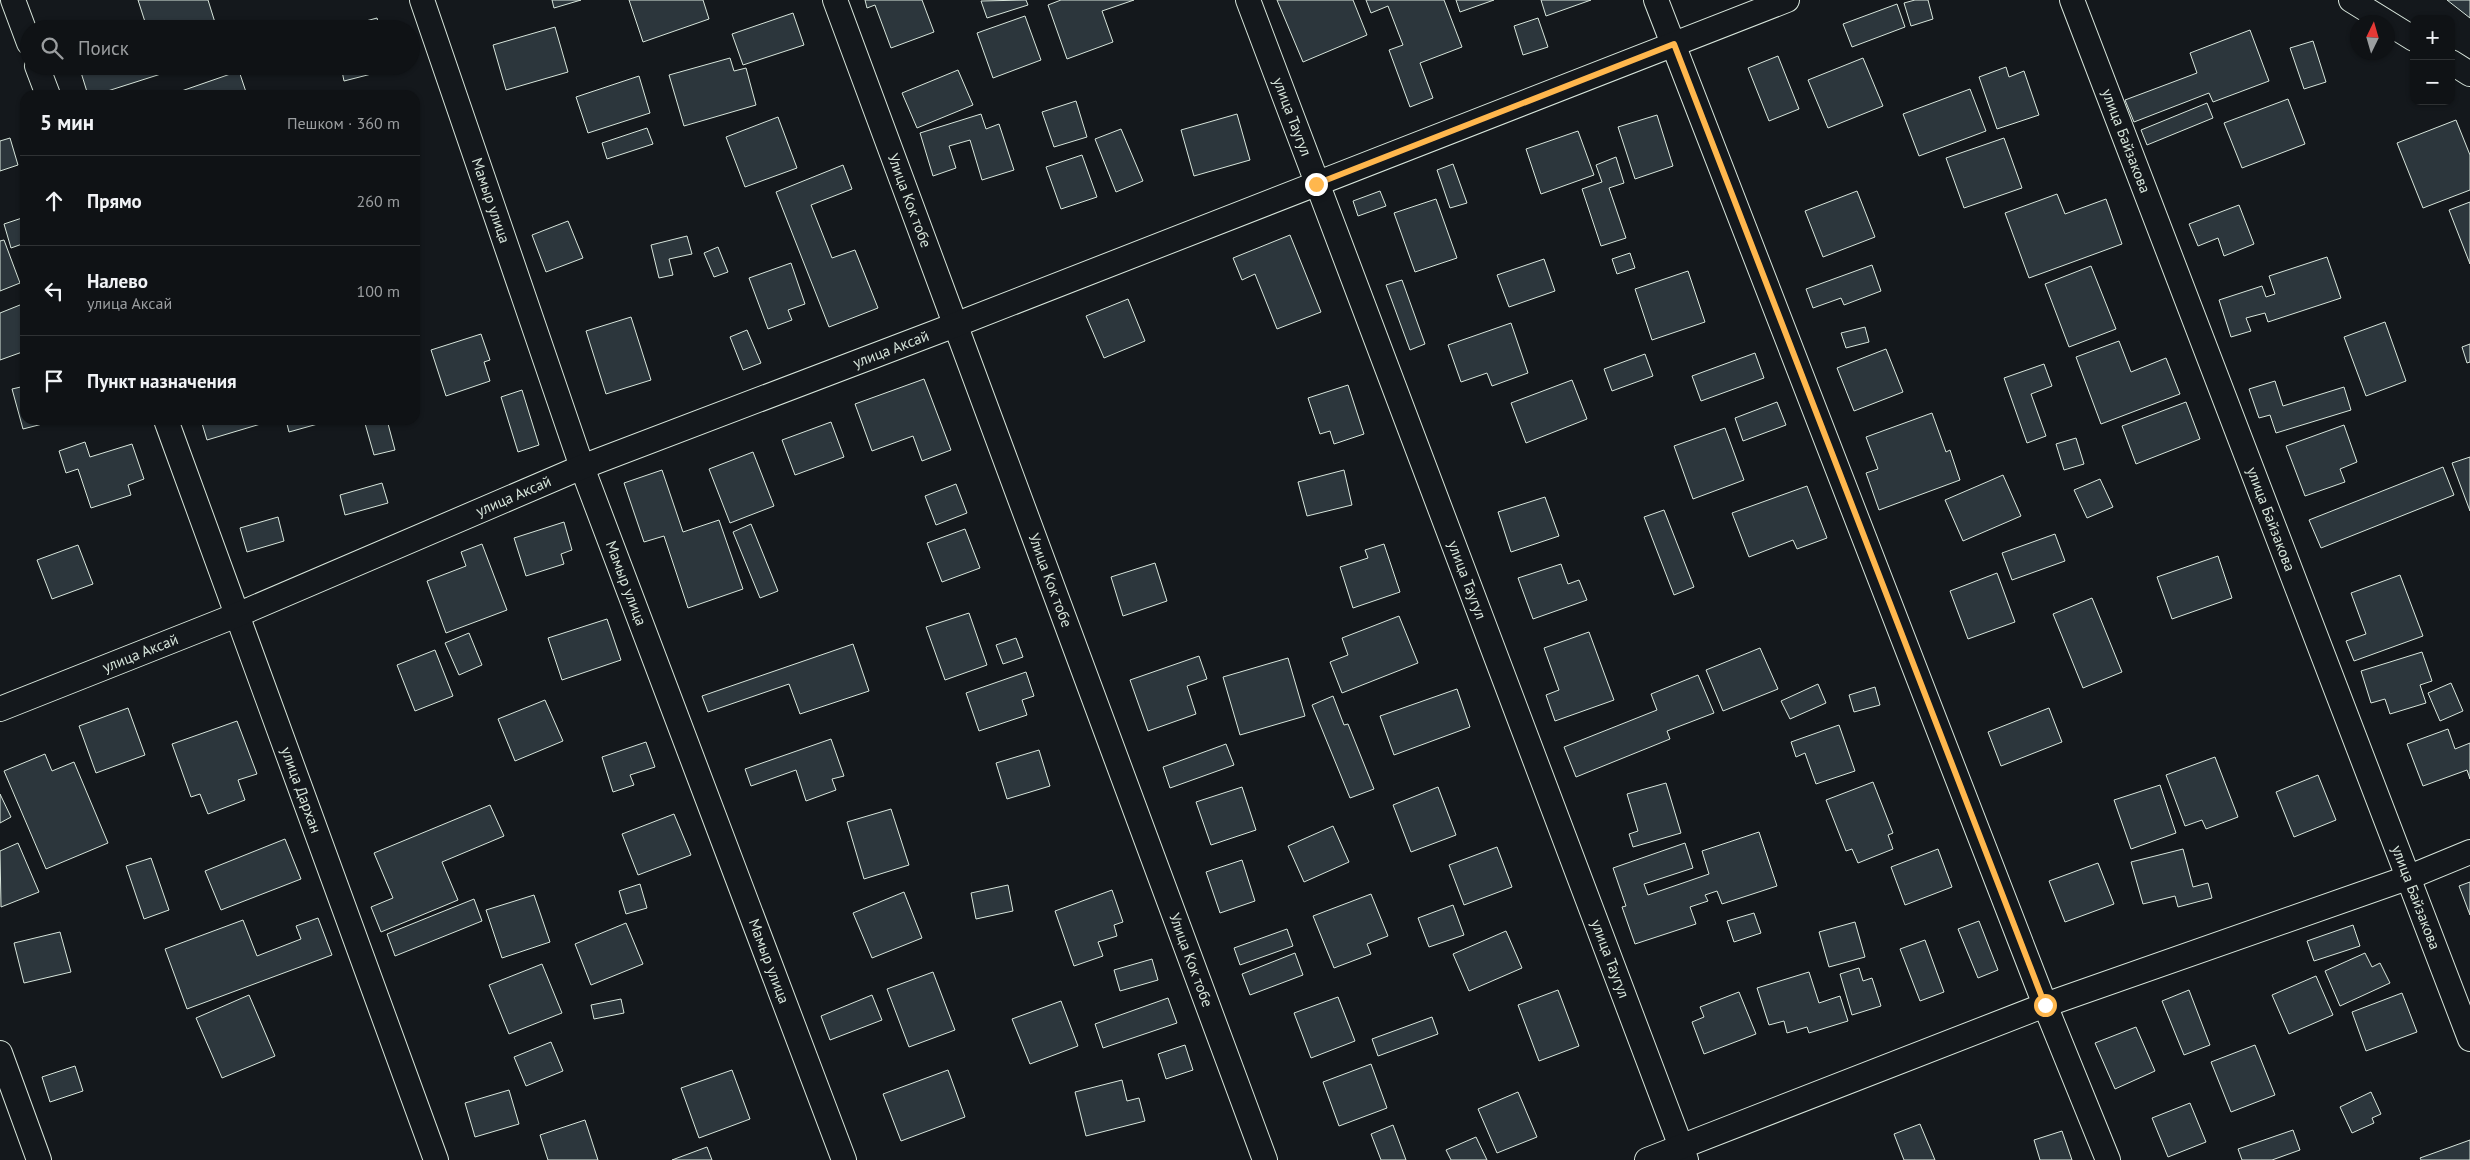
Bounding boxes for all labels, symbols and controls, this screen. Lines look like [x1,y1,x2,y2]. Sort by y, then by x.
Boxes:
north arrow [2350,15,2395,60]
map controls [2410,15,2455,105]
button: + [2410,15,2455,60]
search box [20,20,420,75]
icon: search [38,34,66,62]
text: Поиск [78,36,129,60]
button: − [2410,60,2455,105]
street label: улица Таугул [1269,75,1316,159]
street label: улица Байзакова [2098,86,2155,196]
text: 5 мин [40,109,94,136]
text: Пешком · 360 m [287,113,400,133]
street label: Улица Кок тобе [884,151,936,250]
street label: Мамыр улица [468,155,515,246]
route end [1305,173,1328,196]
icon: ahead [40,187,68,215]
text: Прямо [87,189,142,213]
text: 260 m [357,191,400,211]
text: Налево [87,269,148,293]
icon: left [40,277,68,305]
text: 100 m [357,281,400,301]
text: улица Аксай [87,293,172,313]
street label: улица Аксай [850,326,932,372]
icon: arrive [40,367,68,395]
text: Пункт назначения [87,369,237,393]
street label: улица Байзакова [2243,464,2300,574]
street label: улица Аксай [473,471,554,520]
street label: Улица Кок тобе [1025,531,1077,630]
street label: Мамыр улица [602,538,651,628]
street label: улица Таугул [1444,538,1491,622]
street label: улица Аксай [100,629,181,676]
street label: улица Дархан [277,744,326,836]
street label: улица Байзакова [2388,842,2445,952]
street label: Улица Кок тобе [1165,910,1217,1010]
street label: Мамыр улица [745,916,794,1006]
street label: улица Таугул [1587,917,1634,1001]
route start [2034,994,2057,1017]

